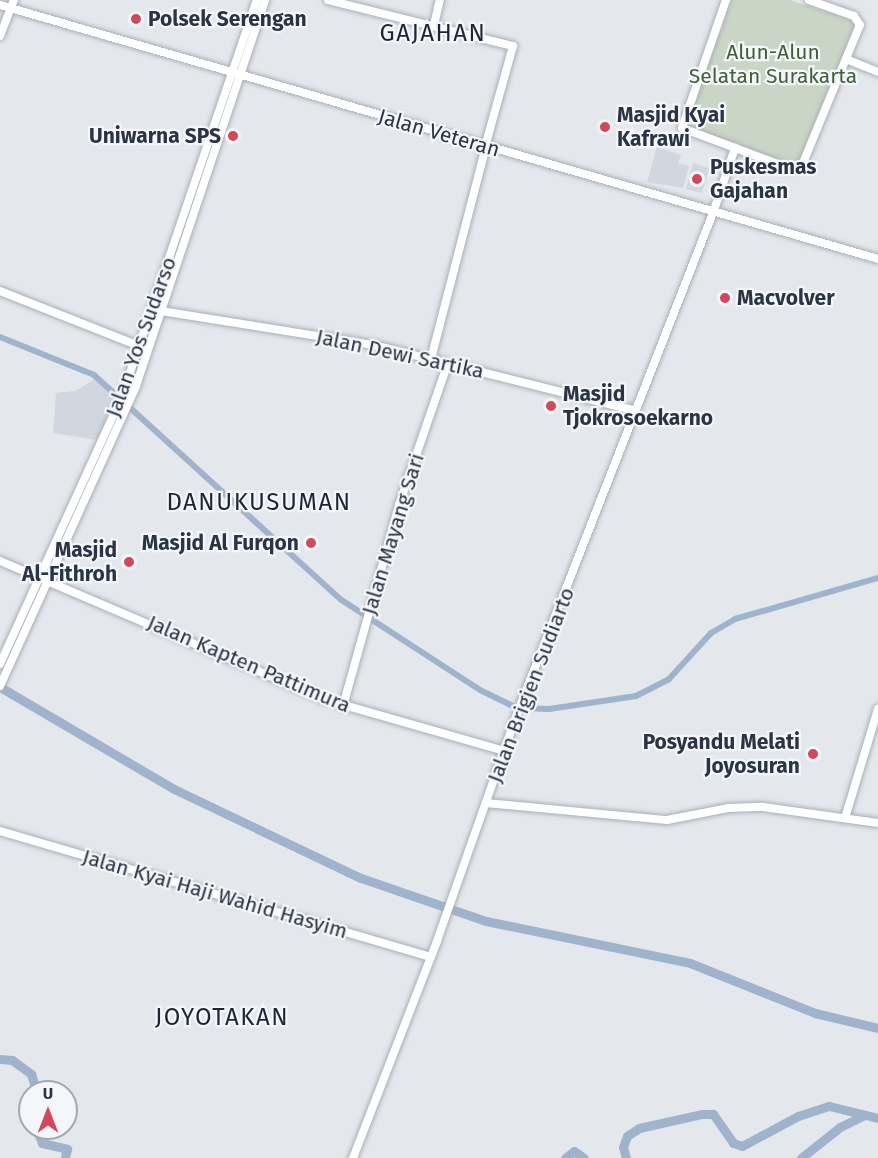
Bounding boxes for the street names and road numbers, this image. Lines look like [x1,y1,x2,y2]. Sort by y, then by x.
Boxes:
street label: Jalan Veteran [375,104,503,162]
street label: Jalan Yos Sudarso [100,254,182,420]
street label: Jalan Dewi Sartika [314,324,486,384]
street label: Jalan Mayang Sari [356,450,430,618]
street label: Jalan Brigjen Sudiarto [482,584,580,786]
street label: Jalan Kapten Pattimura [144,610,354,718]
street label: Jalan Kyai Haji Wahid Hasyim [80,844,350,944]

